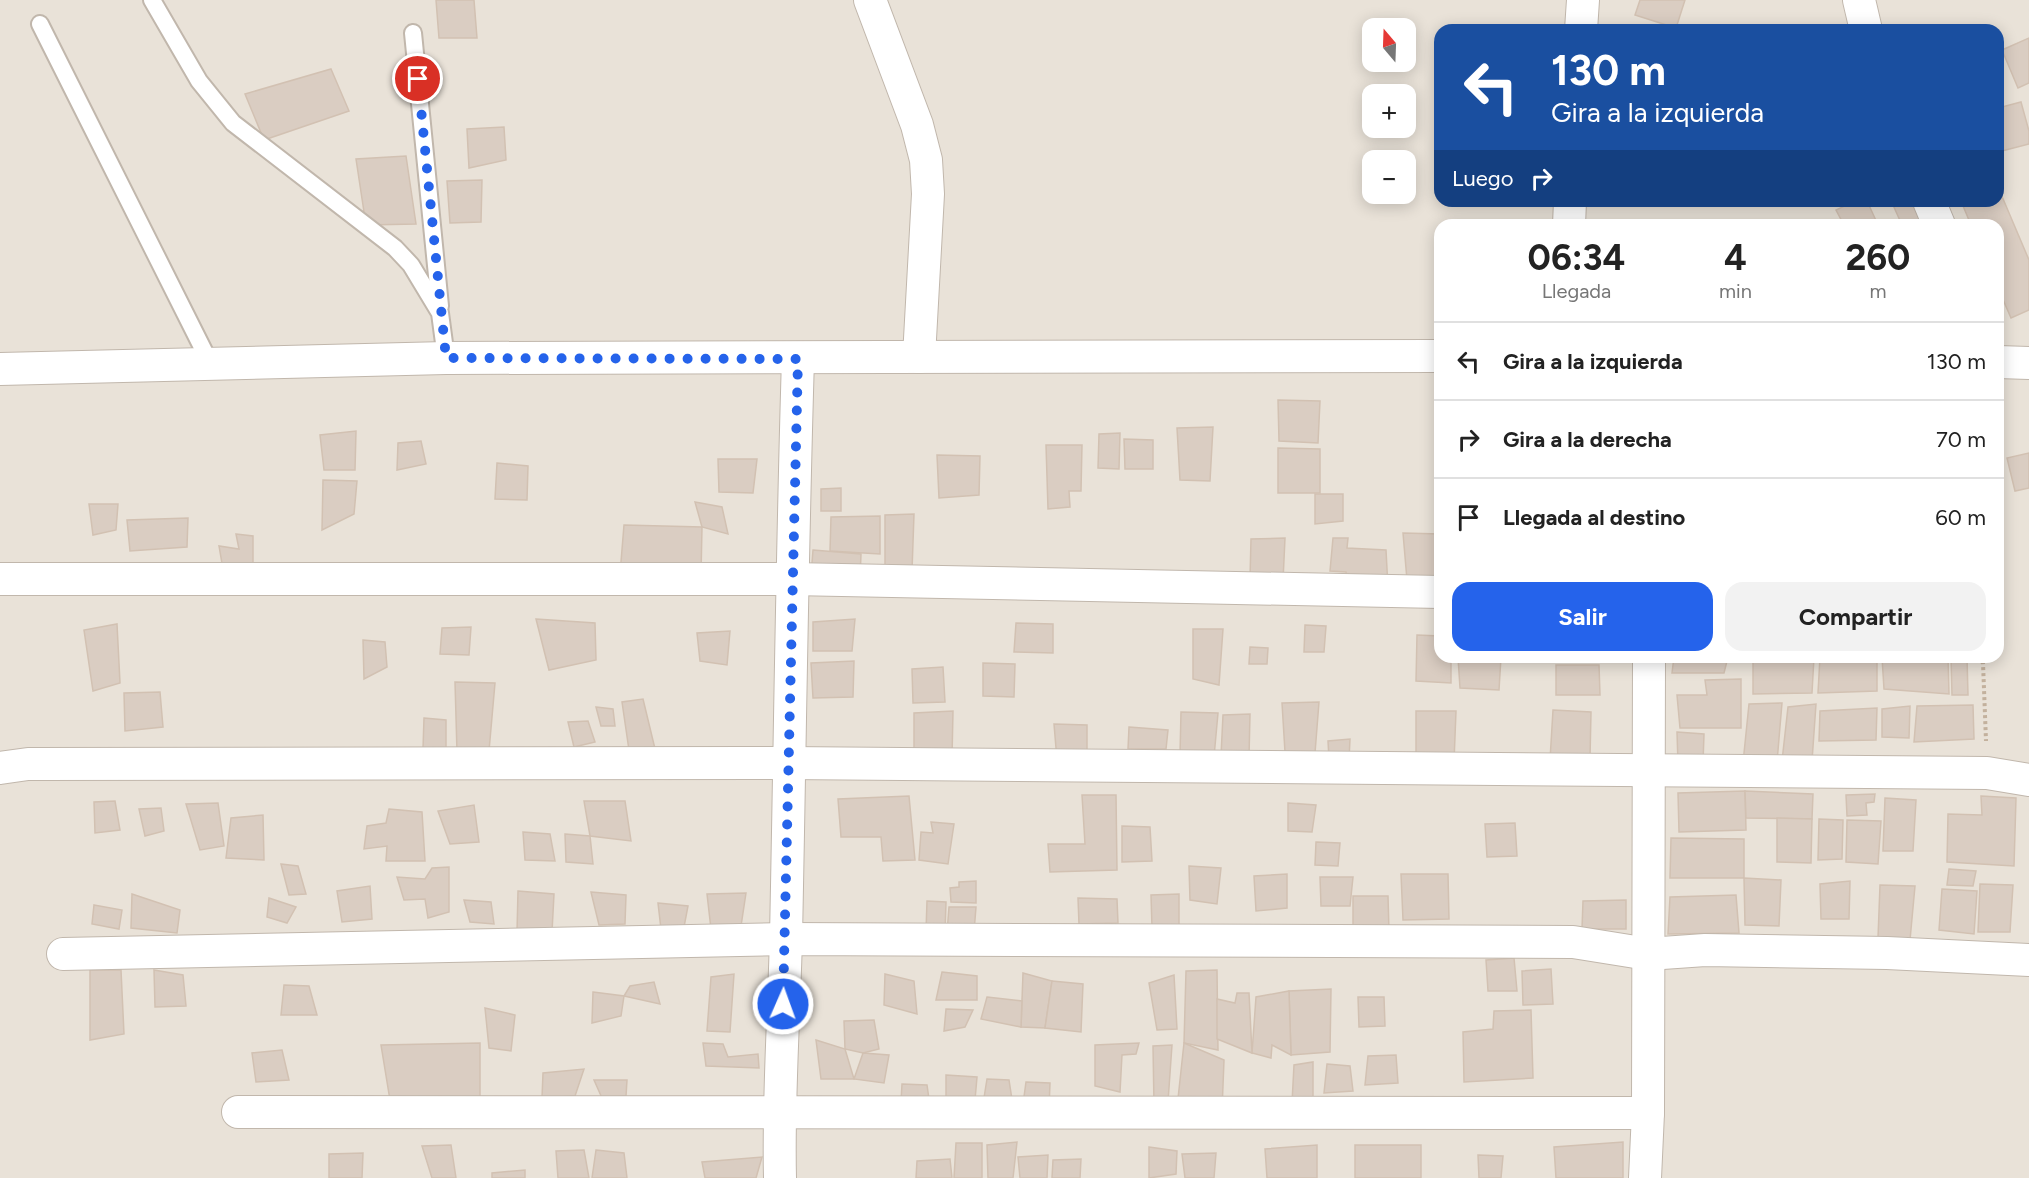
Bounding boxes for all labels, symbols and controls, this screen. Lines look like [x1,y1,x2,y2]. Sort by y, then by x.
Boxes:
north arrow [1362,18,1416,72]
map controls [1362,18,1416,204]
text: 130 m [1551,45,1666,96]
icon: left [1452,48,1530,126]
pin [392,53,443,104]
icon: arrive [401,62,434,95]
button: + [1362,84,1416,138]
text: Gira a la izquierda [1551,96,1764,129]
button: − [1362,150,1416,204]
icon: right [1525,162,1558,195]
text: Luego [1452,165,1513,192]
text: 06:34 [1528,236,1625,279]
text: 4 [1724,236,1747,279]
text: 260 [1845,236,1910,279]
text: Llegada [1542,279,1611,303]
text: min [1719,279,1752,303]
text: m [1869,279,1886,303]
icon: left [1452,345,1485,378]
text: Gira a la izquierda [1503,348,1683,375]
text: 130 m [1927,348,1986,375]
icon: right [1452,423,1485,456]
text: Gira a la derecha [1503,426,1672,453]
text: 70 m [1936,426,1986,453]
icon: arrive [1452,501,1485,534]
text: Llegada al destino [1503,504,1685,531]
text: 60 m [1935,504,1986,531]
button: Salir [1452,582,1713,651]
button: Compartir [1725,582,1986,651]
position arrow [751,972,815,1036]

